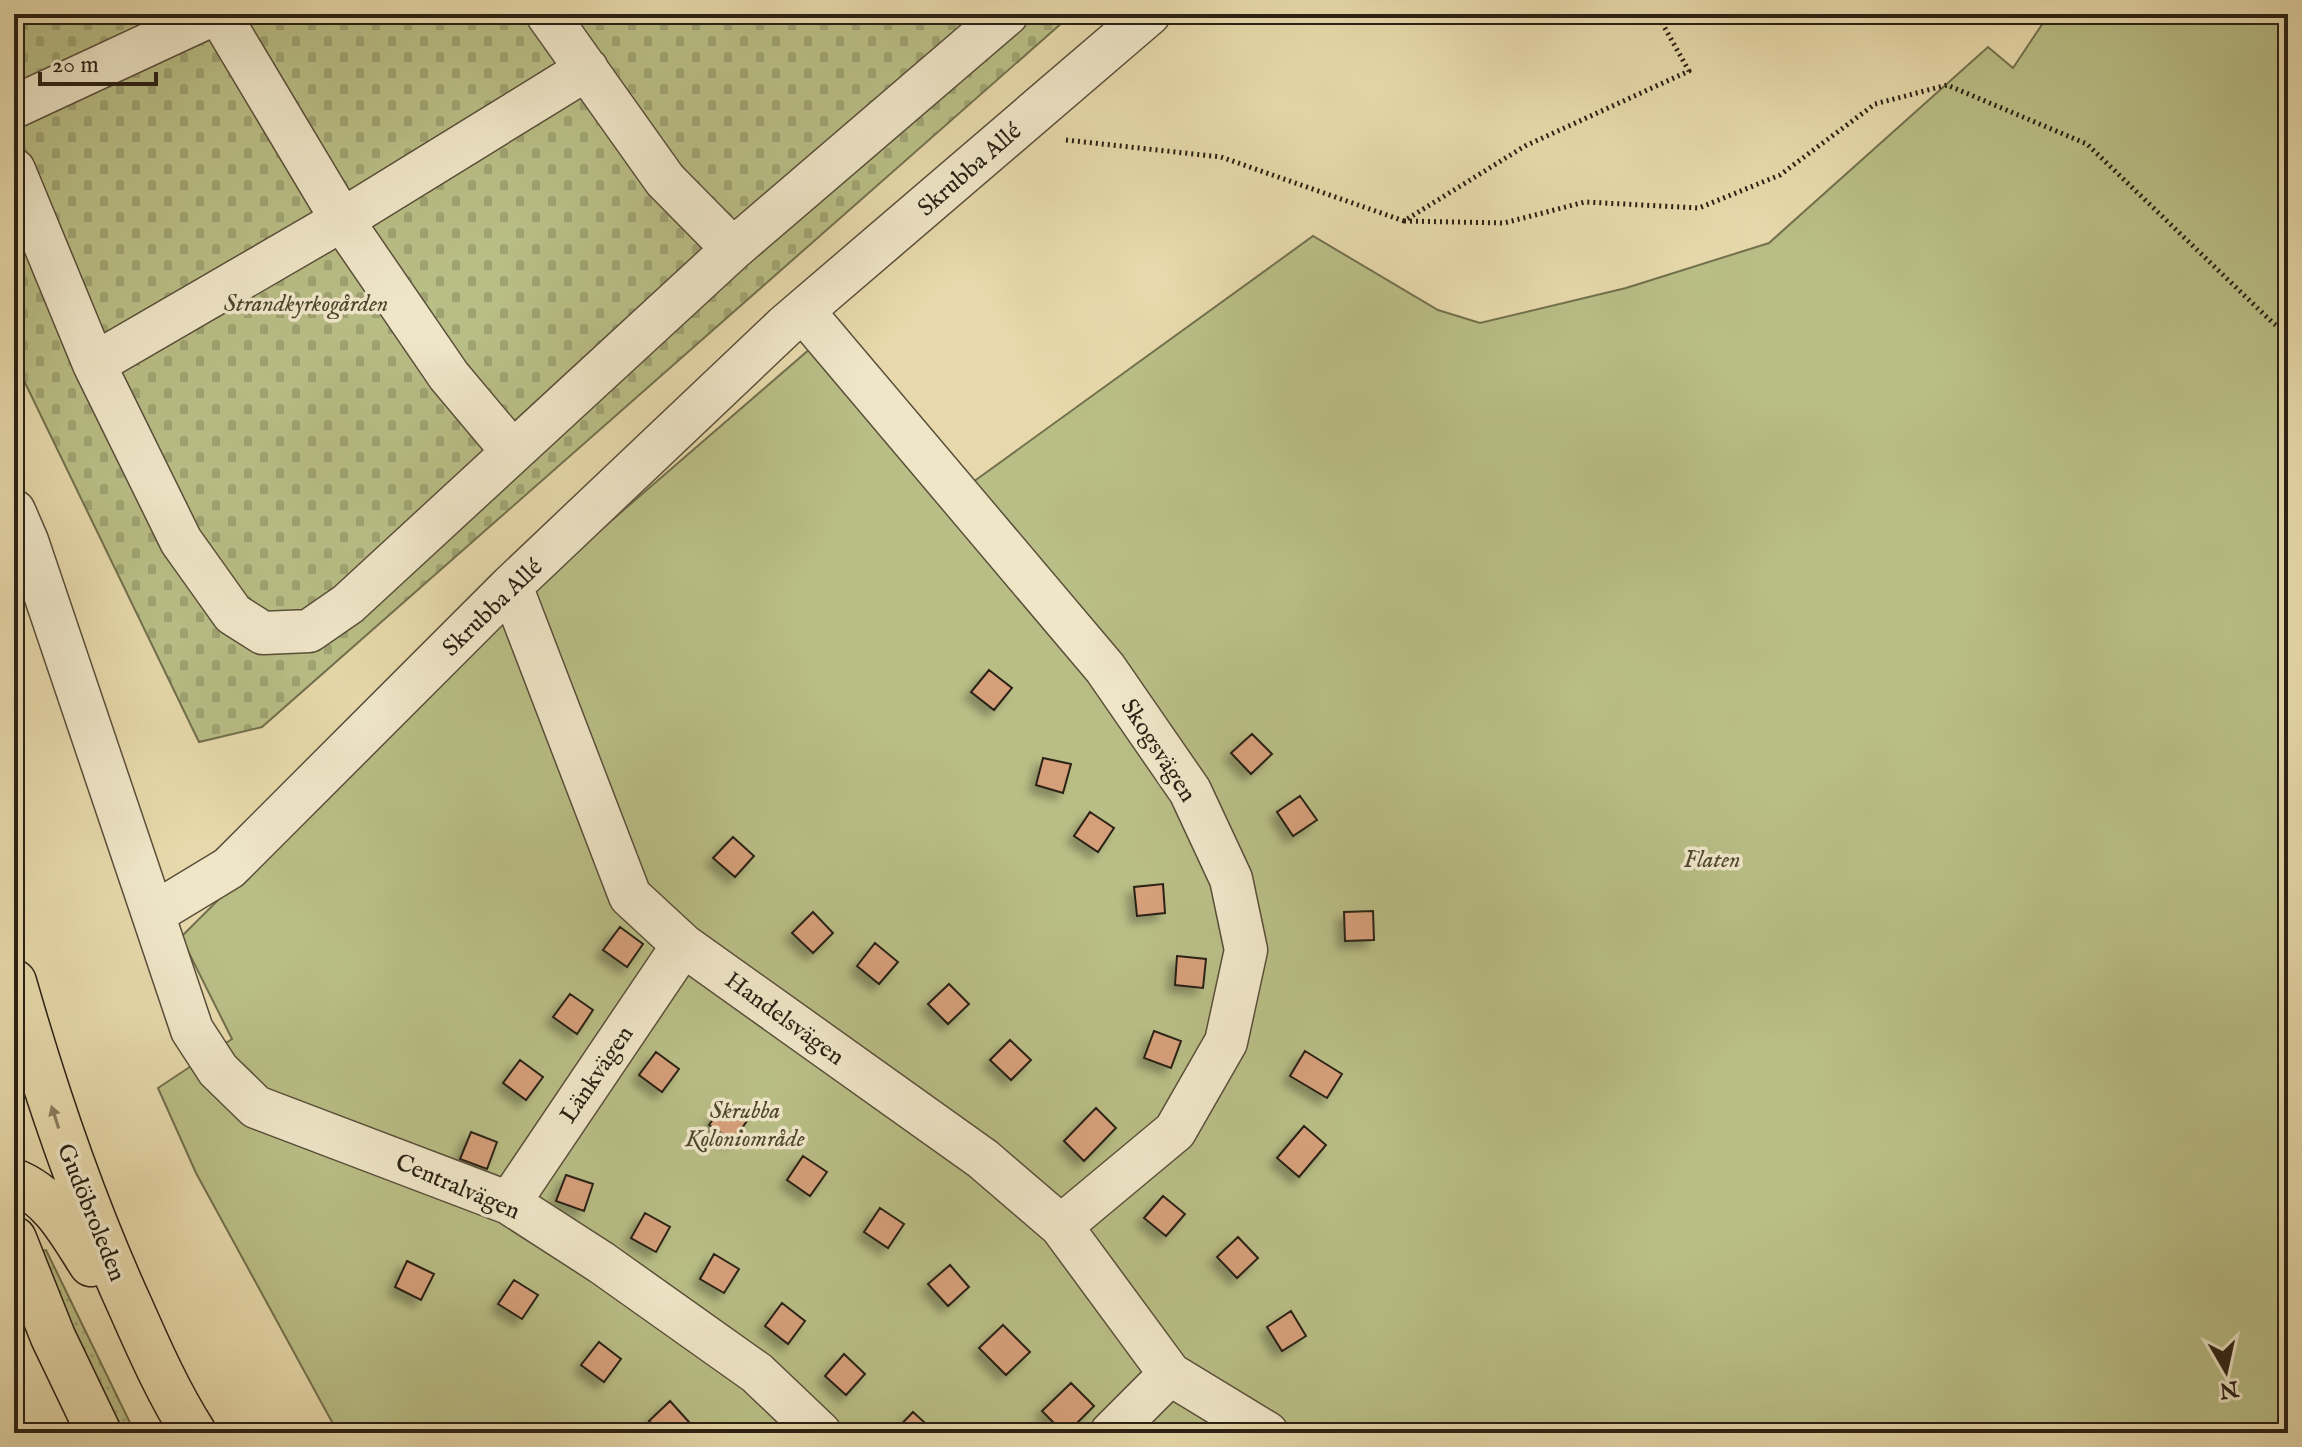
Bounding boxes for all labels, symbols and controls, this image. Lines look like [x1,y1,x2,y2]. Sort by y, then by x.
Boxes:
scale bar [40,36,156,86]
text: 20 m [52,50,99,81]
street label: Skrubba Allé [912,116,1028,224]
park label: Strandkyrkogården [224,289,388,320]
street label: Skrubba Allé [436,552,550,664]
street label: Skogsvägen [1113,693,1203,809]
park label: Flaten [1684,845,1740,876]
street label: Handelsvägen [718,965,850,1073]
street label: Länkvägen [553,1020,641,1129]
park label: Skrubba Koloniområde [684,1096,805,1155]
one-way arrow [48,1105,61,1129]
street label: Gudöbroleden [49,1139,132,1286]
street label: Centralvägen [390,1147,525,1228]
north arrow [2186,1331,2266,1411]
text: N [2217,1373,2241,1404]

